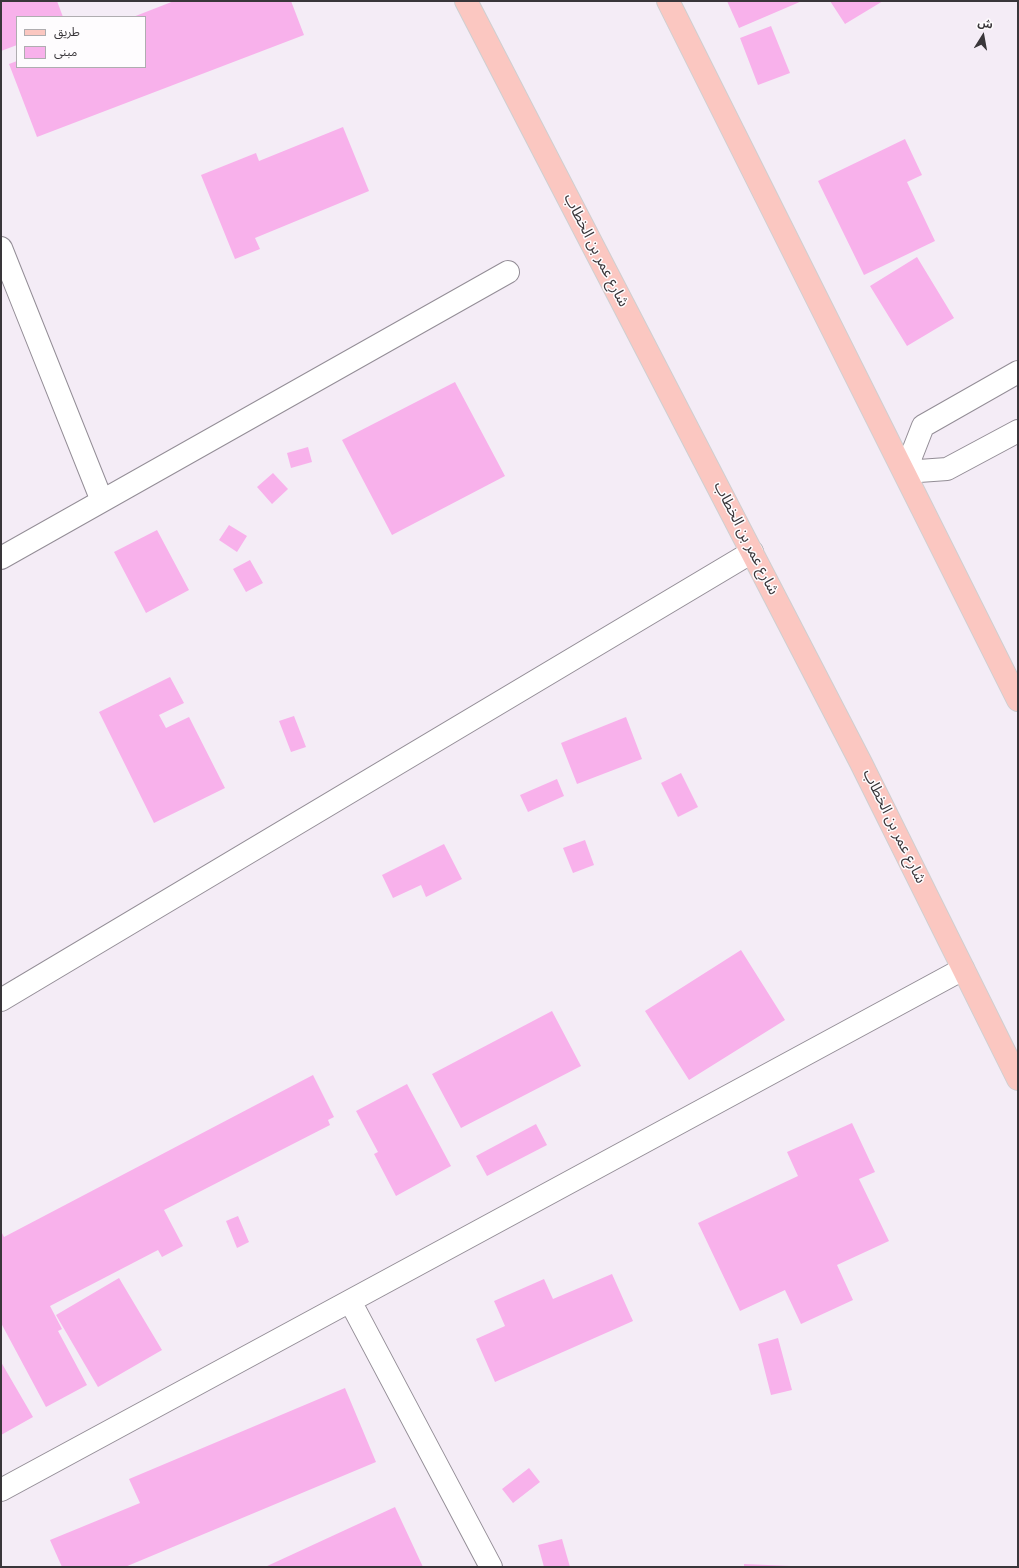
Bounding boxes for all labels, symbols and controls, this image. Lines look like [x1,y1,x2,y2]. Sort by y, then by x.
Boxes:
text: ش [976,14,994,34]
legend [16,16,146,68]
north arrow [963,16,1003,56]
text: طريق [54,23,80,42]
text: مبنى [54,43,77,62]
street label: شارع عمر بن الخطاب [559,191,631,311]
street label: شارع عمر بن الخطاب [709,479,781,599]
street label: شارع عمر بن الخطاب [858,767,928,887]

